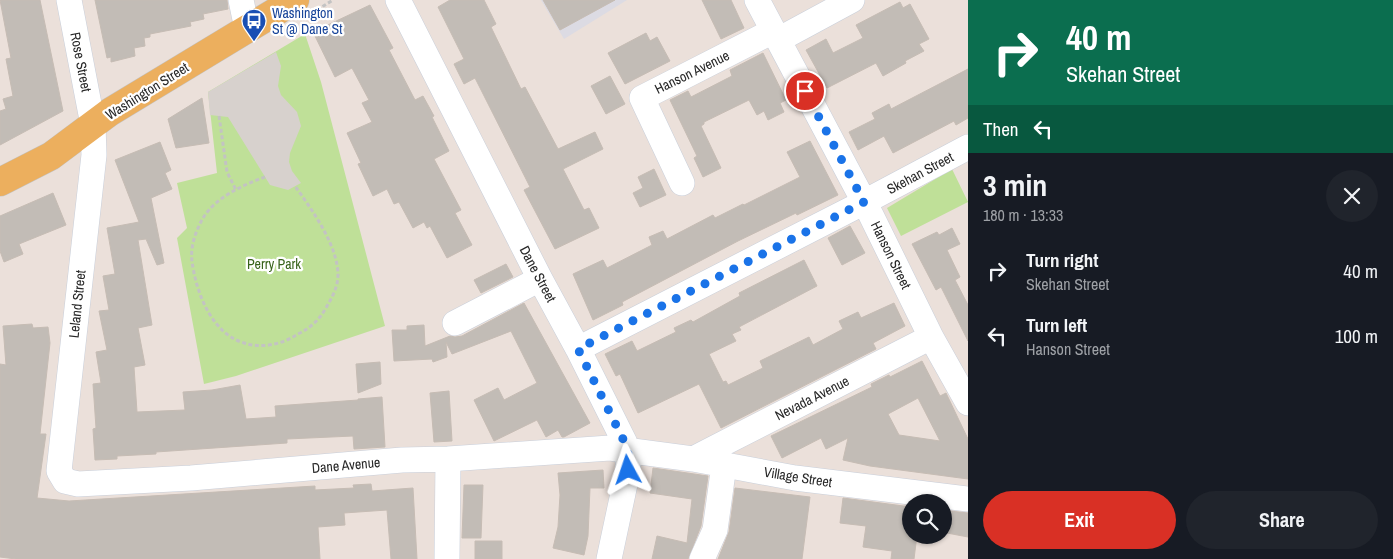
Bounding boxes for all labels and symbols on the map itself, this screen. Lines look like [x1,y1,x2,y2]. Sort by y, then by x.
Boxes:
place label: Washington St @ Dane St [272,4,342,38]
bus stop icon: Washington St @ Dane St [241,8,267,42]
street label: Rose Street [66,31,96,93]
street label: Hanson Avenue [652,46,732,98]
street label: Washington Street [102,58,192,124]
pin [784,70,826,112]
street label: Skehan Street [884,148,956,198]
street label: Hanson Street [867,218,915,292]
street label: Dane Street [516,243,560,305]
park label: Perry Park [247,255,301,273]
street label: Leland Street [64,269,90,339]
street label: Nevada Avenue [772,372,852,424]
position arrow [601,443,653,495]
street label: Dane Avenue [311,453,381,477]
street label: Village Street [763,463,833,491]

